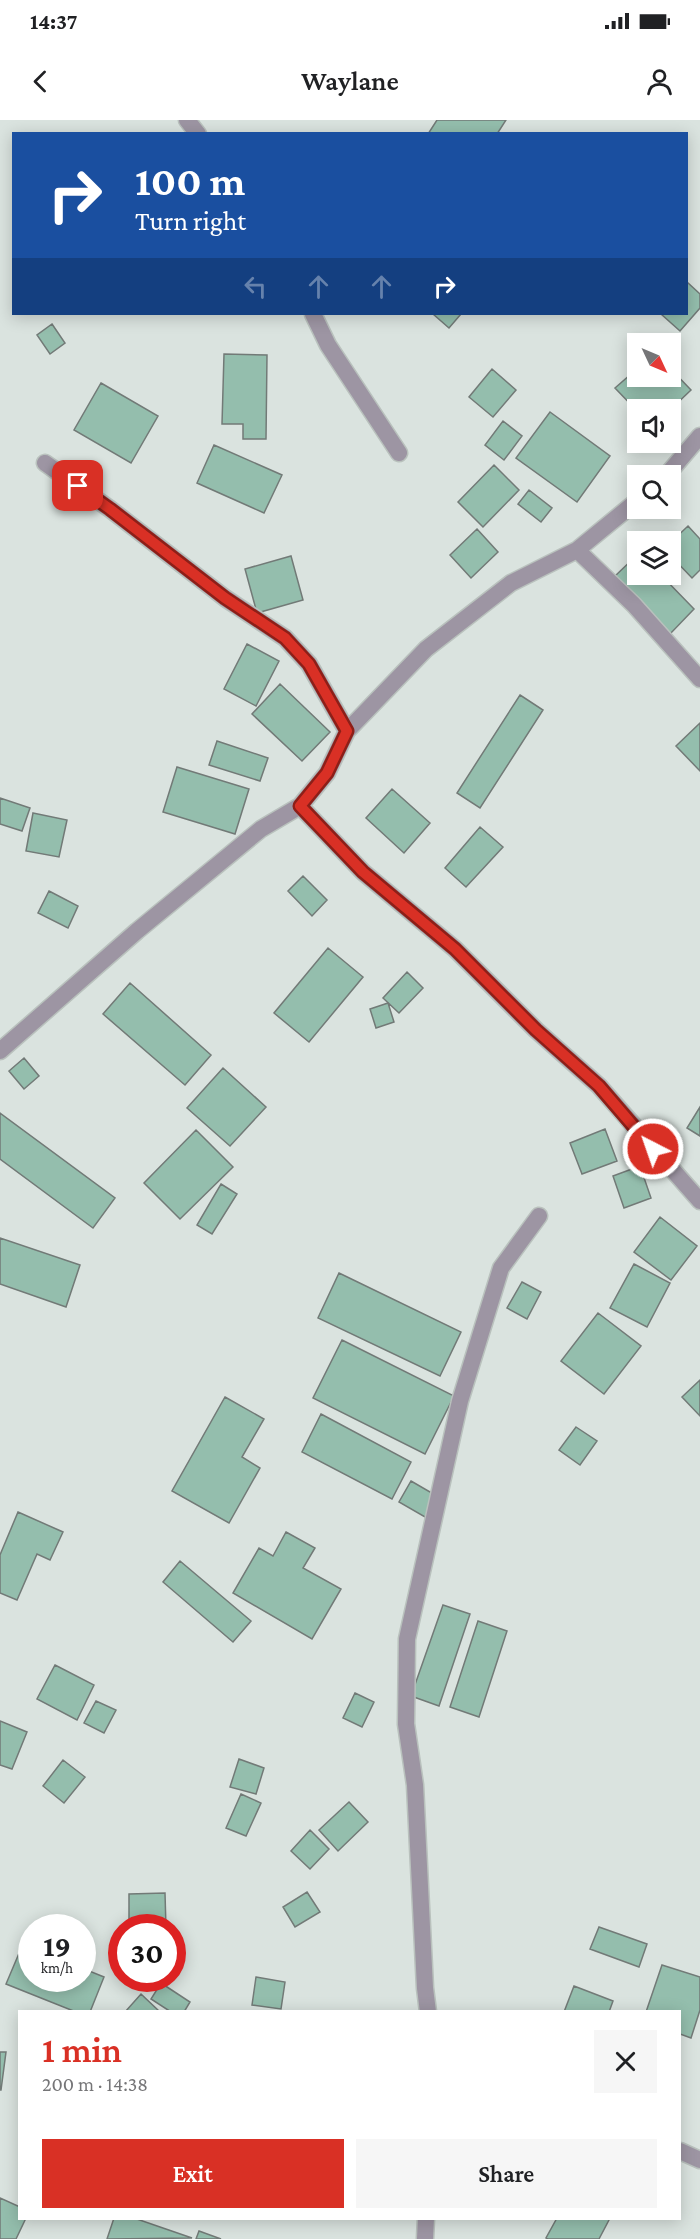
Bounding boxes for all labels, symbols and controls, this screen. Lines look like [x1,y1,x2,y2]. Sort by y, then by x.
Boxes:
text: 14:37 [30,9,77,34]
icon: back [24,65,57,98]
icon: person [643,65,676,98]
text: Waylane [301,66,399,96]
icon: right [36,156,114,234]
text: 100 m [135,157,245,204]
text: Turn right [135,206,246,236]
icon: left [239,270,272,303]
icon: ahead [302,270,335,303]
icon: ahead [365,270,398,303]
icon: right [428,270,461,303]
north arrow [627,333,681,387]
map controls [627,333,681,585]
button: sound [627,399,681,453]
pin [52,460,103,511]
button: search [627,465,681,519]
icon: arrive [61,469,94,502]
button: layers [627,531,681,585]
position arrow [621,1117,685,1181]
speed limit sign: 30 [108,1914,186,1992]
text: 19 [43,1929,71,1962]
text: km/h [41,1960,73,1976]
text: 1 min [42,2030,122,2070]
button: close [594,2030,657,2093]
text: 200 m · 14:38 [42,2073,148,2095]
button: Exit [42,2139,344,2208]
button: Share [356,2139,657,2208]

